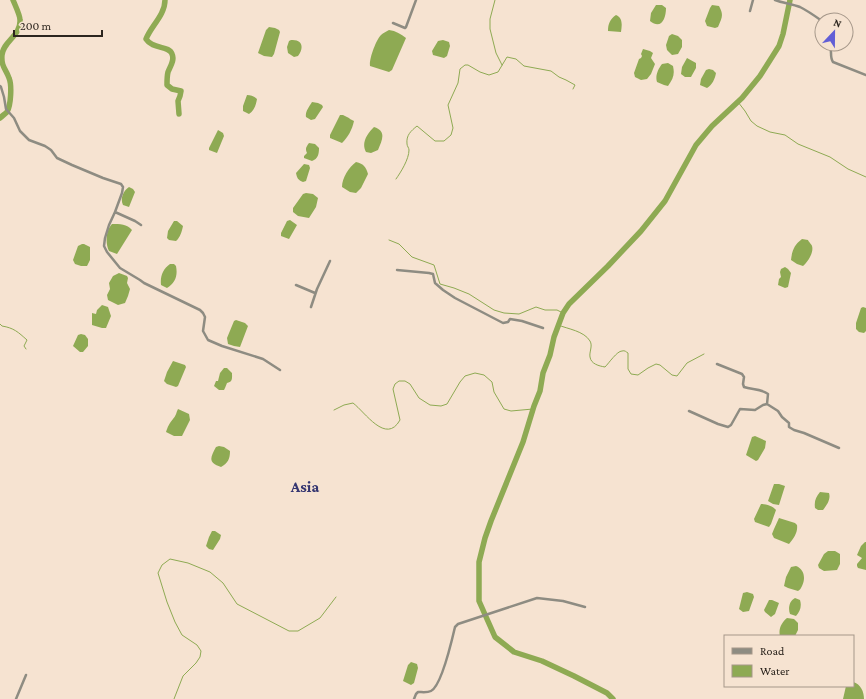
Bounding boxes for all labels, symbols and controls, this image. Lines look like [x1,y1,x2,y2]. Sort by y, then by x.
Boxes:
scale bar [14,12,102,38]
north arrow [814,12,854,52]
text: N [832,16,844,30]
text: 200 m [20,19,52,33]
district label: Asia [290,478,319,495]
legend [724,635,854,687]
text: Road [760,644,785,658]
text: Water [760,664,790,678]

